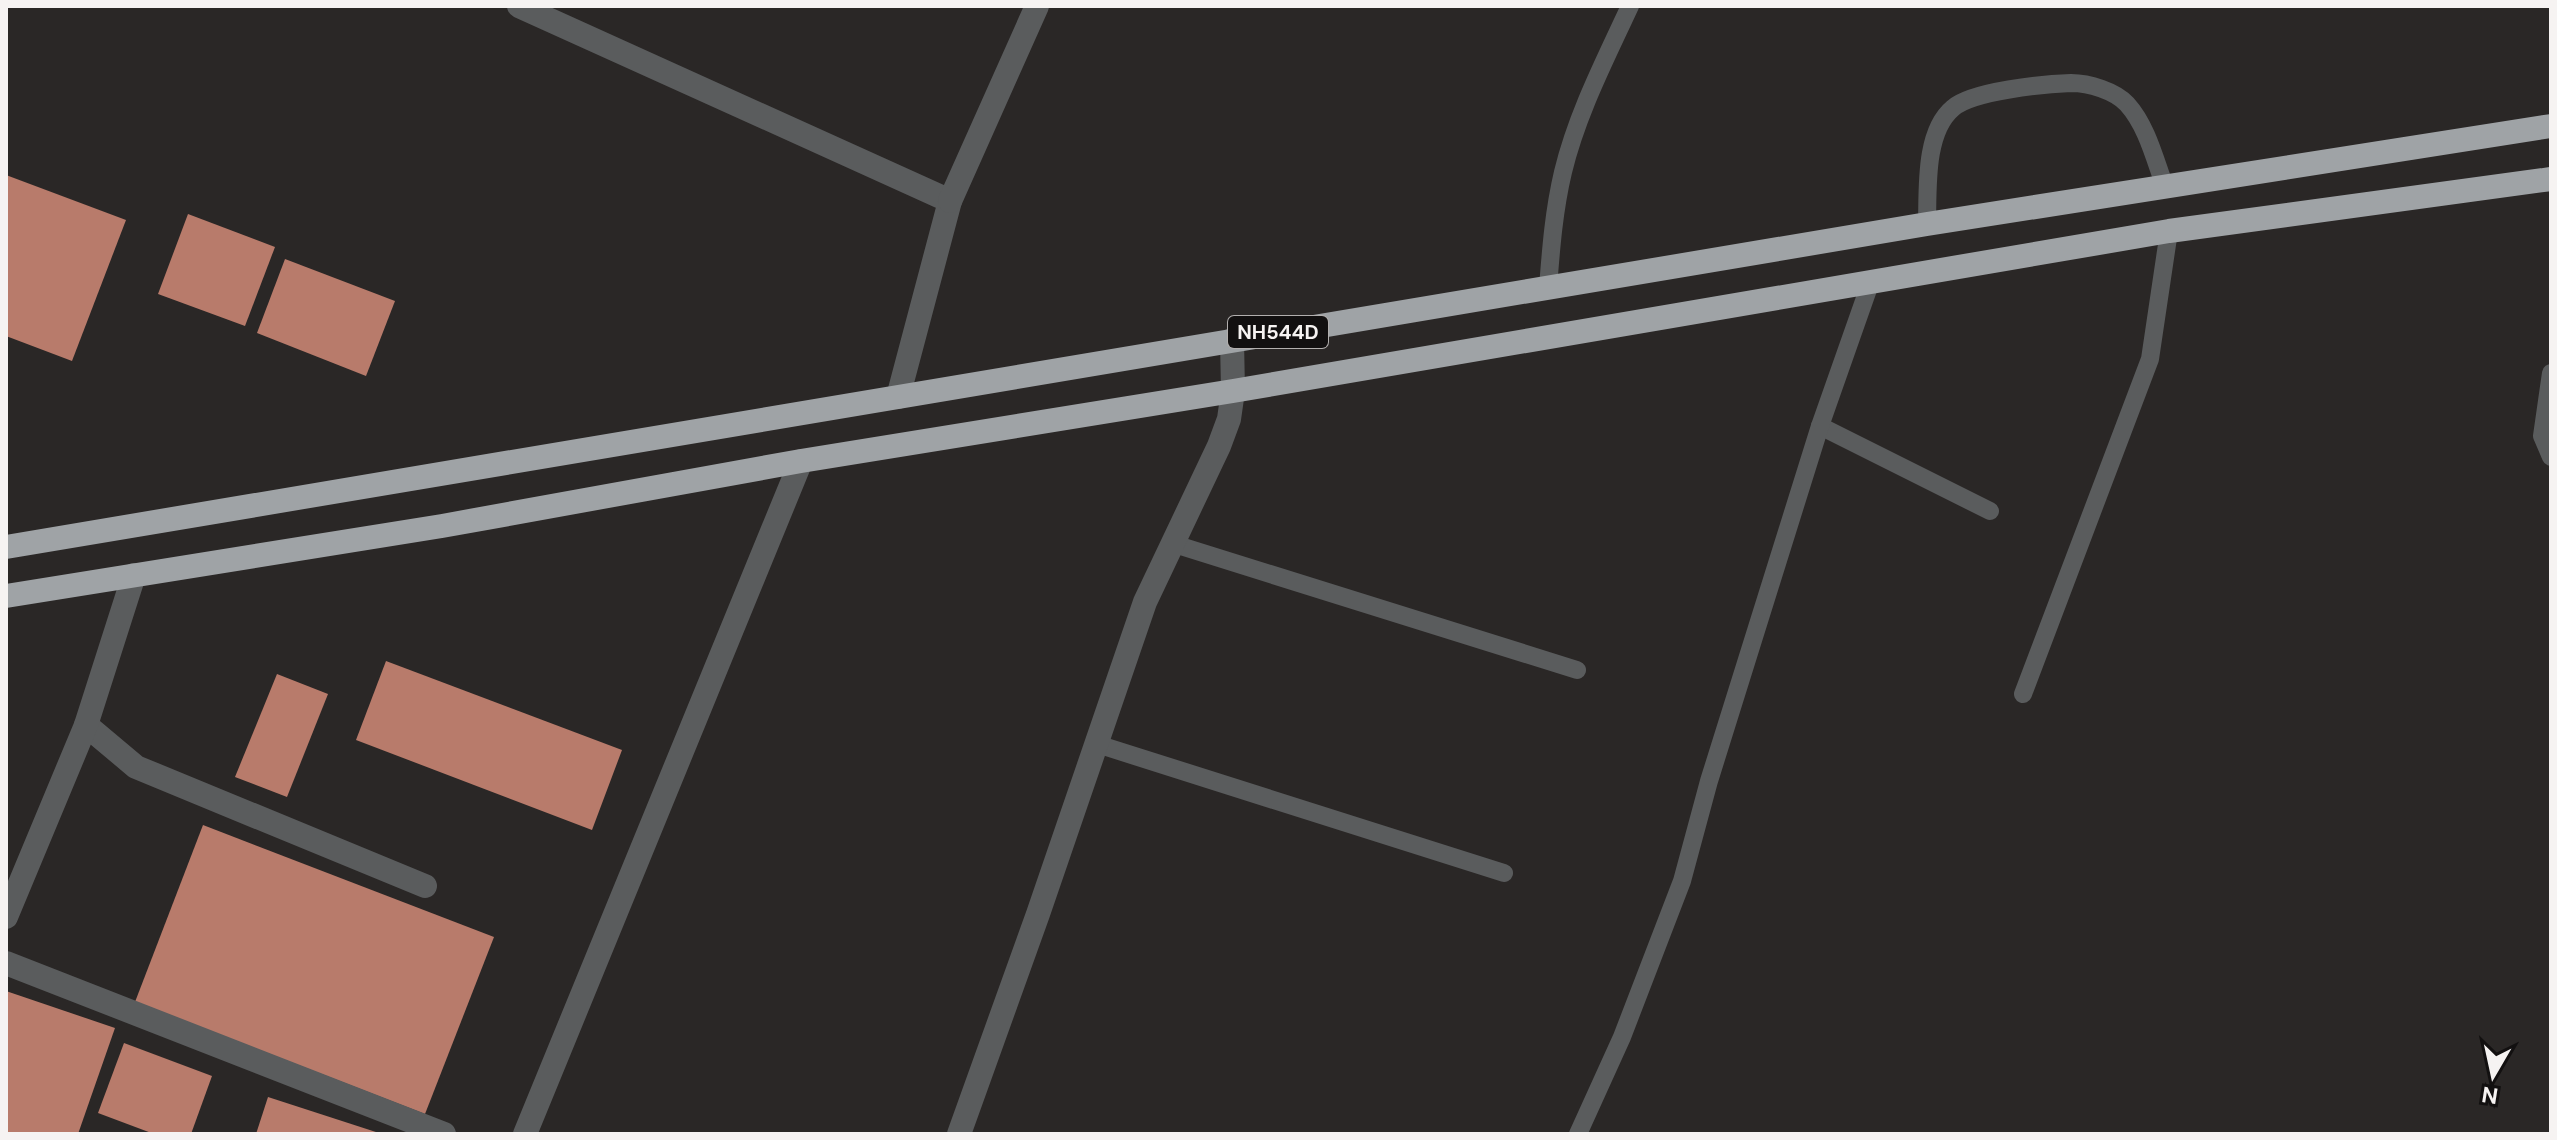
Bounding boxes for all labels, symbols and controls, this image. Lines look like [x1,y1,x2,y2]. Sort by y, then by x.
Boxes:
road number: NH544D [1228,316,1328,348]
north arrow [2453,1036,2533,1116]
text: N [2480,1080,2500,1111]

